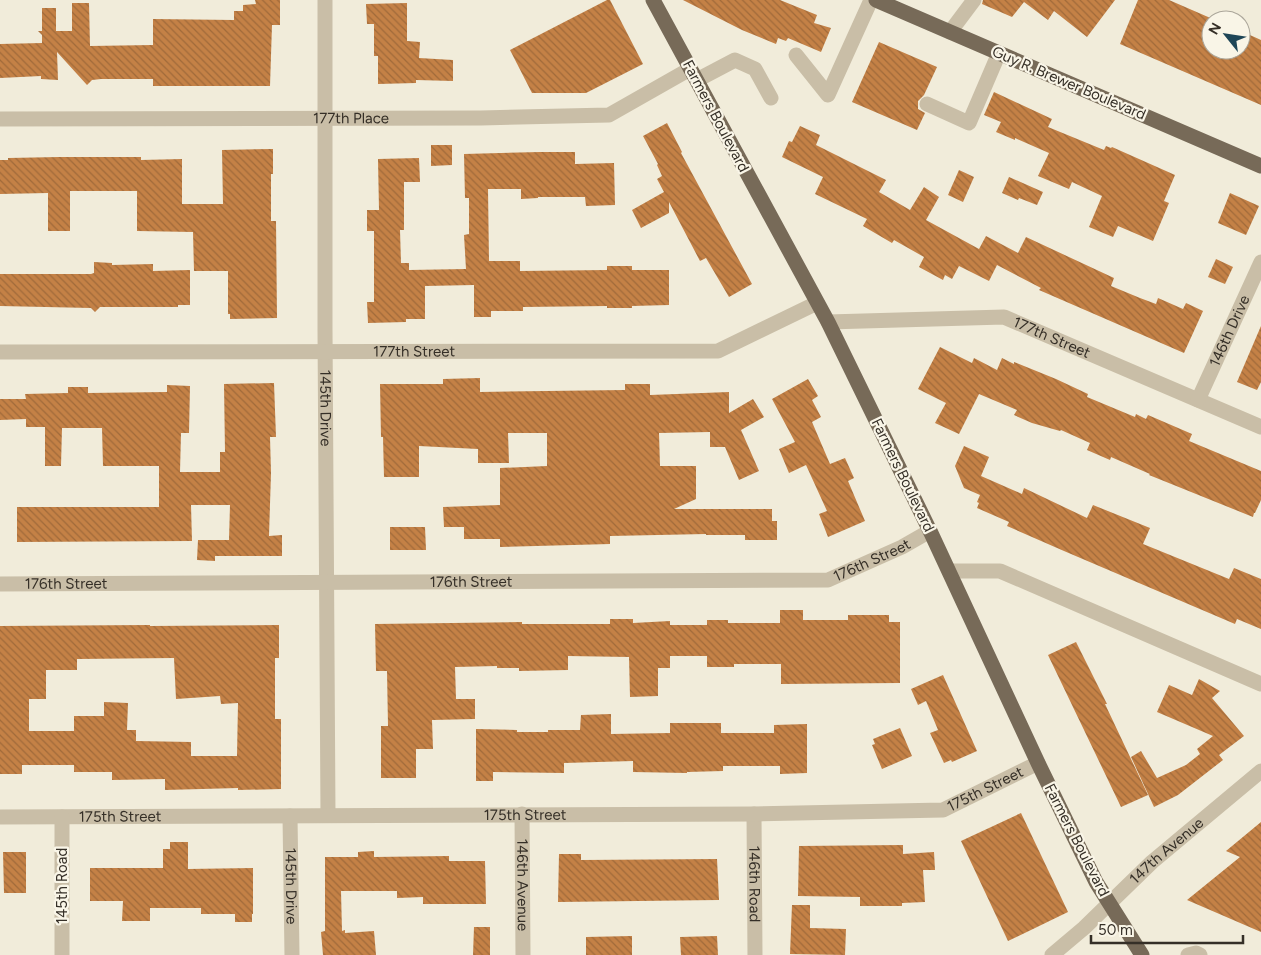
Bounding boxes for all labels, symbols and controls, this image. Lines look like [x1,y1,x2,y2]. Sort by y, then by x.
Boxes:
north arrow [1201,10,1251,60]
text: N [1205,20,1225,38]
street label: Guy R. Brewer Boulevard [990,42,1148,124]
street label: Farmers Boulevard [679,57,753,175]
street label: 177th Place [313,109,389,127]
street label: 146th Drive [1205,292,1254,369]
street label: 177th Street [1010,313,1093,362]
street label: 177th Street [373,342,455,360]
street label: 145th Drive [316,370,335,446]
street label: Farmers Boulevard [868,415,938,535]
street label: 176th Street [830,535,914,585]
street label: 176th Street [430,573,513,591]
street label: 176th Street [25,574,108,593]
street label: 175th Street [944,763,1026,816]
street label: Farmers Boulevard [1041,781,1113,899]
street label: 175th Street [484,806,567,824]
street label: 175th Street [79,807,162,826]
street label: 147th Avenue [1126,814,1207,888]
street label: 146th Avenue [513,839,532,931]
street label: 146th Road [745,846,764,922]
street label: 145th Road [53,848,71,924]
street label: 145th Drive [281,848,301,924]
scale bar [1091,912,1244,944]
text: 50 m [1098,921,1133,939]

